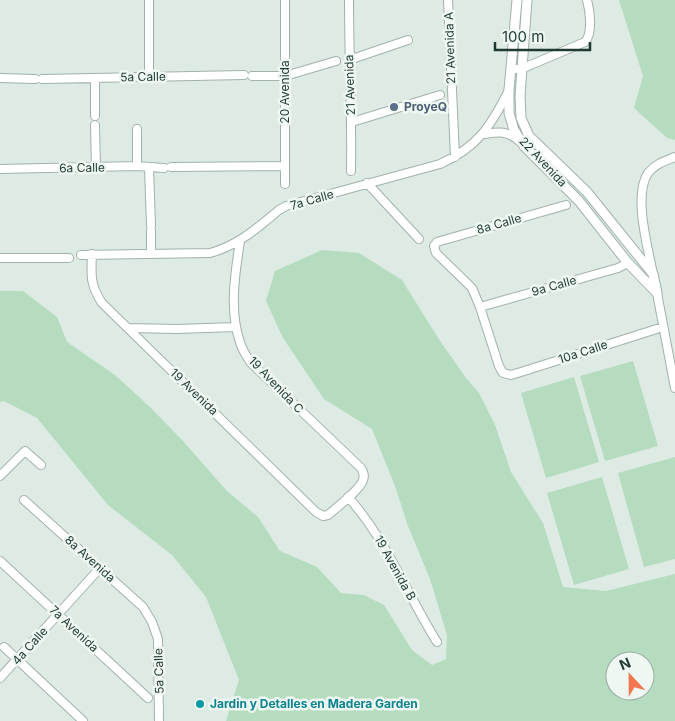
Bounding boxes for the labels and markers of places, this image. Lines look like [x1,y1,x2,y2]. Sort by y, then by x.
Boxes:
place label: ProyeQ [404,99,447,114]
marker: ProyeQ [388,101,400,113]
place label: Jardin y Detalles en Madera Garden [210,696,418,711]
marker: Jardin y Detalles en Madera Garden [194,698,206,710]

